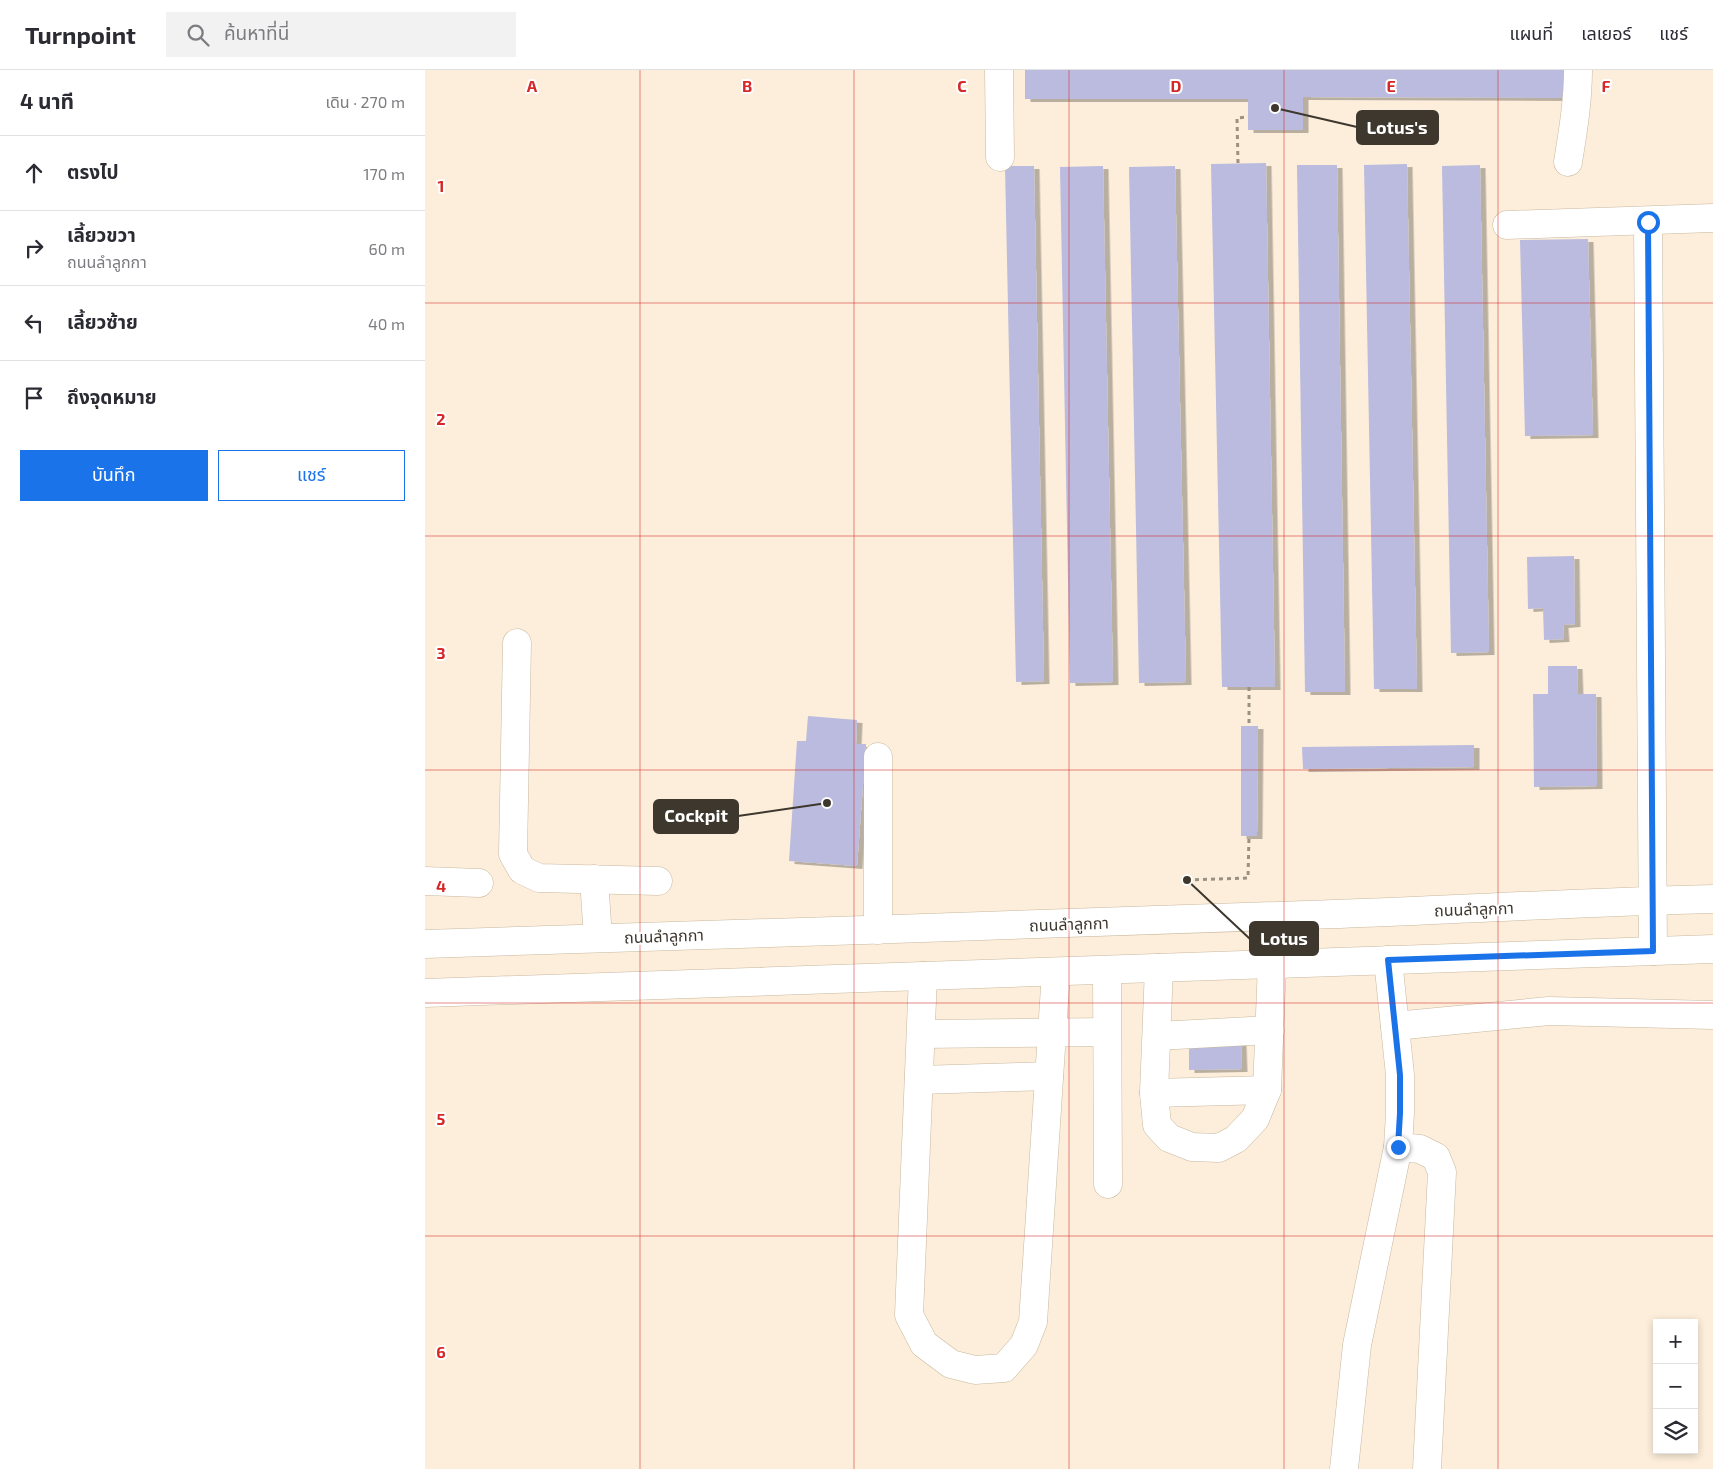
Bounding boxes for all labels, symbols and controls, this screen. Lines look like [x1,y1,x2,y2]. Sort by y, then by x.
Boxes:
search box [166,12,516,57]
text: Turnpoint [25,20,136,49]
icon: search [184,21,212,49]
text: ค้นหาที่นี่ [224,21,289,44]
text: แผนที่ [1509,22,1553,44]
text: เลเยอร์ [1581,22,1631,44]
text: แชร์ [1659,22,1688,44]
text: A [527,76,538,95]
text: B [742,76,752,95]
text: C [957,76,967,95]
text: D [1171,76,1182,95]
text: E [1386,76,1396,95]
text: F [1602,76,1611,95]
text: 4 นาที [20,88,74,113]
text: เดิน · 270 m [325,92,405,111]
callout: Lotus's [1357,111,1438,144]
text: Lotus's [1366,116,1428,138]
icon: ahead [20,159,48,187]
text: ตรงไป [67,160,119,183]
text: 170 m [363,164,405,183]
text: 1 [438,176,444,195]
route start [1637,211,1660,234]
text: เลี้ยวขวา [67,223,136,246]
icon: right [20,234,48,262]
text: 60 m [369,239,405,258]
text: ถนนลำลูกกา [67,252,147,271]
icon: left [20,309,48,337]
text: เลี้ยวซ้าย [67,310,138,333]
text: 40 m [368,314,405,333]
icon: arrive [20,384,48,412]
text: ถึงจุดหมาย [67,385,157,408]
text: 2 [436,409,446,428]
button: บันทึก [20,450,208,501]
button: แชร์ [218,450,405,501]
text: 3 [436,643,446,662]
callout: Cockpit [654,800,738,833]
text: Cockpit [664,804,728,826]
text: 4 [436,876,446,895]
street label: ถนนลำลูกกา [1434,898,1514,920]
street label: ถนนลำลูกกา [1029,913,1109,935]
callout: Lotus [1250,922,1318,955]
street label: ถนนลำลูกกา [624,925,704,947]
text: Lotus [1260,927,1308,949]
text: 5 [437,1109,446,1128]
route end [1387,1136,1410,1159]
map controls [1653,1319,1698,1454]
button: + [1653,1319,1698,1364]
text: 6 [436,1342,446,1361]
button: − [1653,1364,1698,1409]
button: layers [1653,1409,1698,1454]

